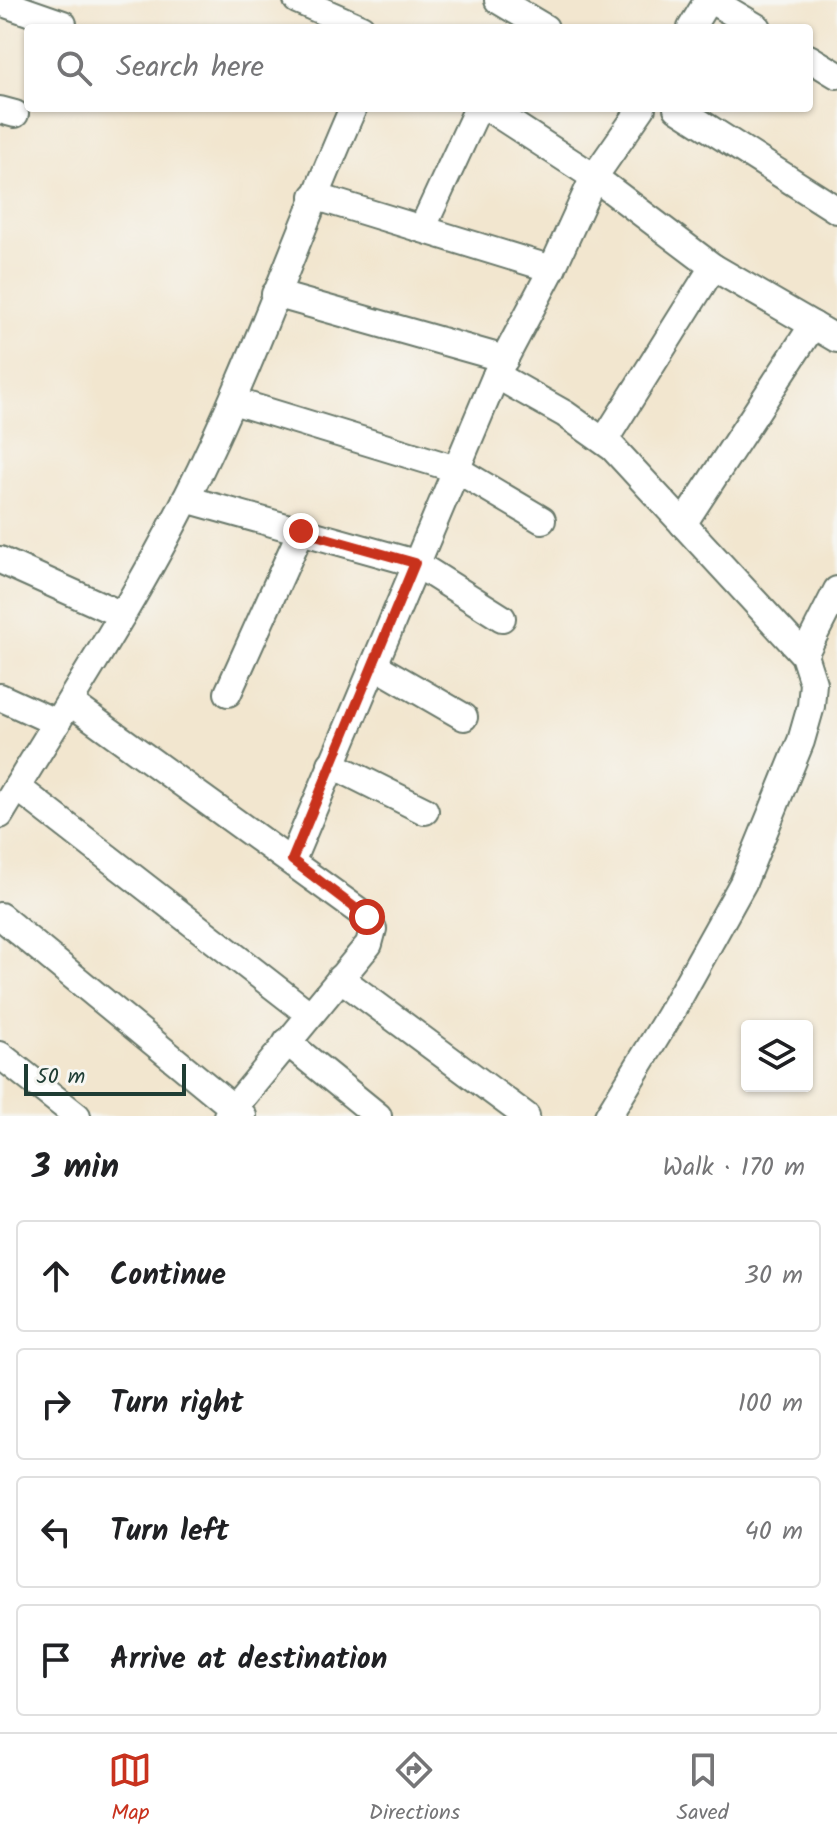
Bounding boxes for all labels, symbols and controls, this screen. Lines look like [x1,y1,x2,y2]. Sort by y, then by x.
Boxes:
search box [24,24,813,112]
text: Search here [116,44,264,92]
icon: search [52,46,96,90]
route end [283,513,319,549]
route start [349,899,385,935]
map controls [741,1020,813,1092]
button: layers [741,1020,813,1092]
scale bar [24,1060,186,1096]
text: 50 m [36,1060,85,1095]
text: 3 min [32,1141,119,1195]
text: Walk · 170 m [663,1147,805,1189]
text: Continue [110,1252,226,1300]
icon: ahead [34,1254,78,1298]
text: 30 m [744,1255,803,1297]
text: Turn right [110,1380,243,1428]
icon: right [34,1382,78,1426]
text: 100 m [738,1383,803,1425]
text: Turn left [110,1508,229,1556]
icon: left [34,1510,78,1554]
text: 40 m [745,1511,803,1553]
text: Arrive at destination [110,1636,387,1684]
icon: arrive [34,1638,78,1682]
tab: Map [108,1748,152,1831]
tab: Directions [369,1748,460,1831]
tab: Saved [677,1748,729,1831]

